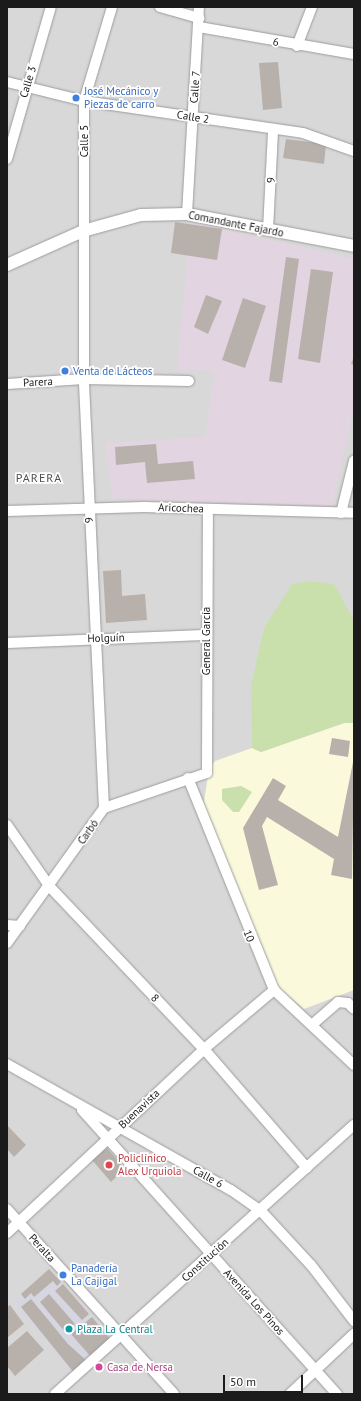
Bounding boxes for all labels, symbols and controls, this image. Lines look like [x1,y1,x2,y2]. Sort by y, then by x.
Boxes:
street label: 6 [272,35,280,49]
street label: Calle 3 [17,65,39,99]
street label: Calle 7 [187,70,203,104]
place label: José Mecánico y Piezas de carro [84,85,158,111]
marker: José Mecánico y Piezas de carro [71,93,81,103]
street label: Calle 2 [176,108,210,126]
street label: Calle 5 [77,125,91,157]
street label: 9 [264,177,278,183]
street label: Comandante Fajardo [187,208,285,240]
place label: Venta de Lácteos [73,364,152,378]
marker: Venta de Lácteos [60,366,70,376]
street label: Parera [23,375,53,389]
district label: PARERA [16,471,62,485]
street label: Aricochea [158,501,204,515]
street label: 9 [82,516,96,524]
street label: General García [199,607,213,675]
street label: Holguín [87,631,125,645]
street label: Carbó [75,817,101,847]
street label: 10 [241,928,257,944]
street label: 8 [148,991,162,1005]
street label: Buenavista [116,1087,162,1131]
place label: Policlínico Alex Urquiola [118,1152,182,1178]
marker: Policlínico Alex Urquiola [103,1159,115,1171]
street label: Calle 6 [191,1163,225,1191]
street label: Peralta [26,1231,58,1265]
street label: Constitución [179,1235,231,1285]
place label: Panadería La Cajigal [71,1262,117,1288]
street label: Avenida Los Pinos [221,1266,287,1338]
marker: Panadería La Cajigal [58,1270,68,1280]
place label: Plaza La Central [77,1322,153,1336]
marker: Plaza La Central [64,1324,74,1334]
place label: Casa de Nersa [107,1360,173,1374]
marker: Casa de Nersa [94,1362,104,1372]
scale bar [225,1367,305,1393]
text: 50 m [230,1374,256,1389]

